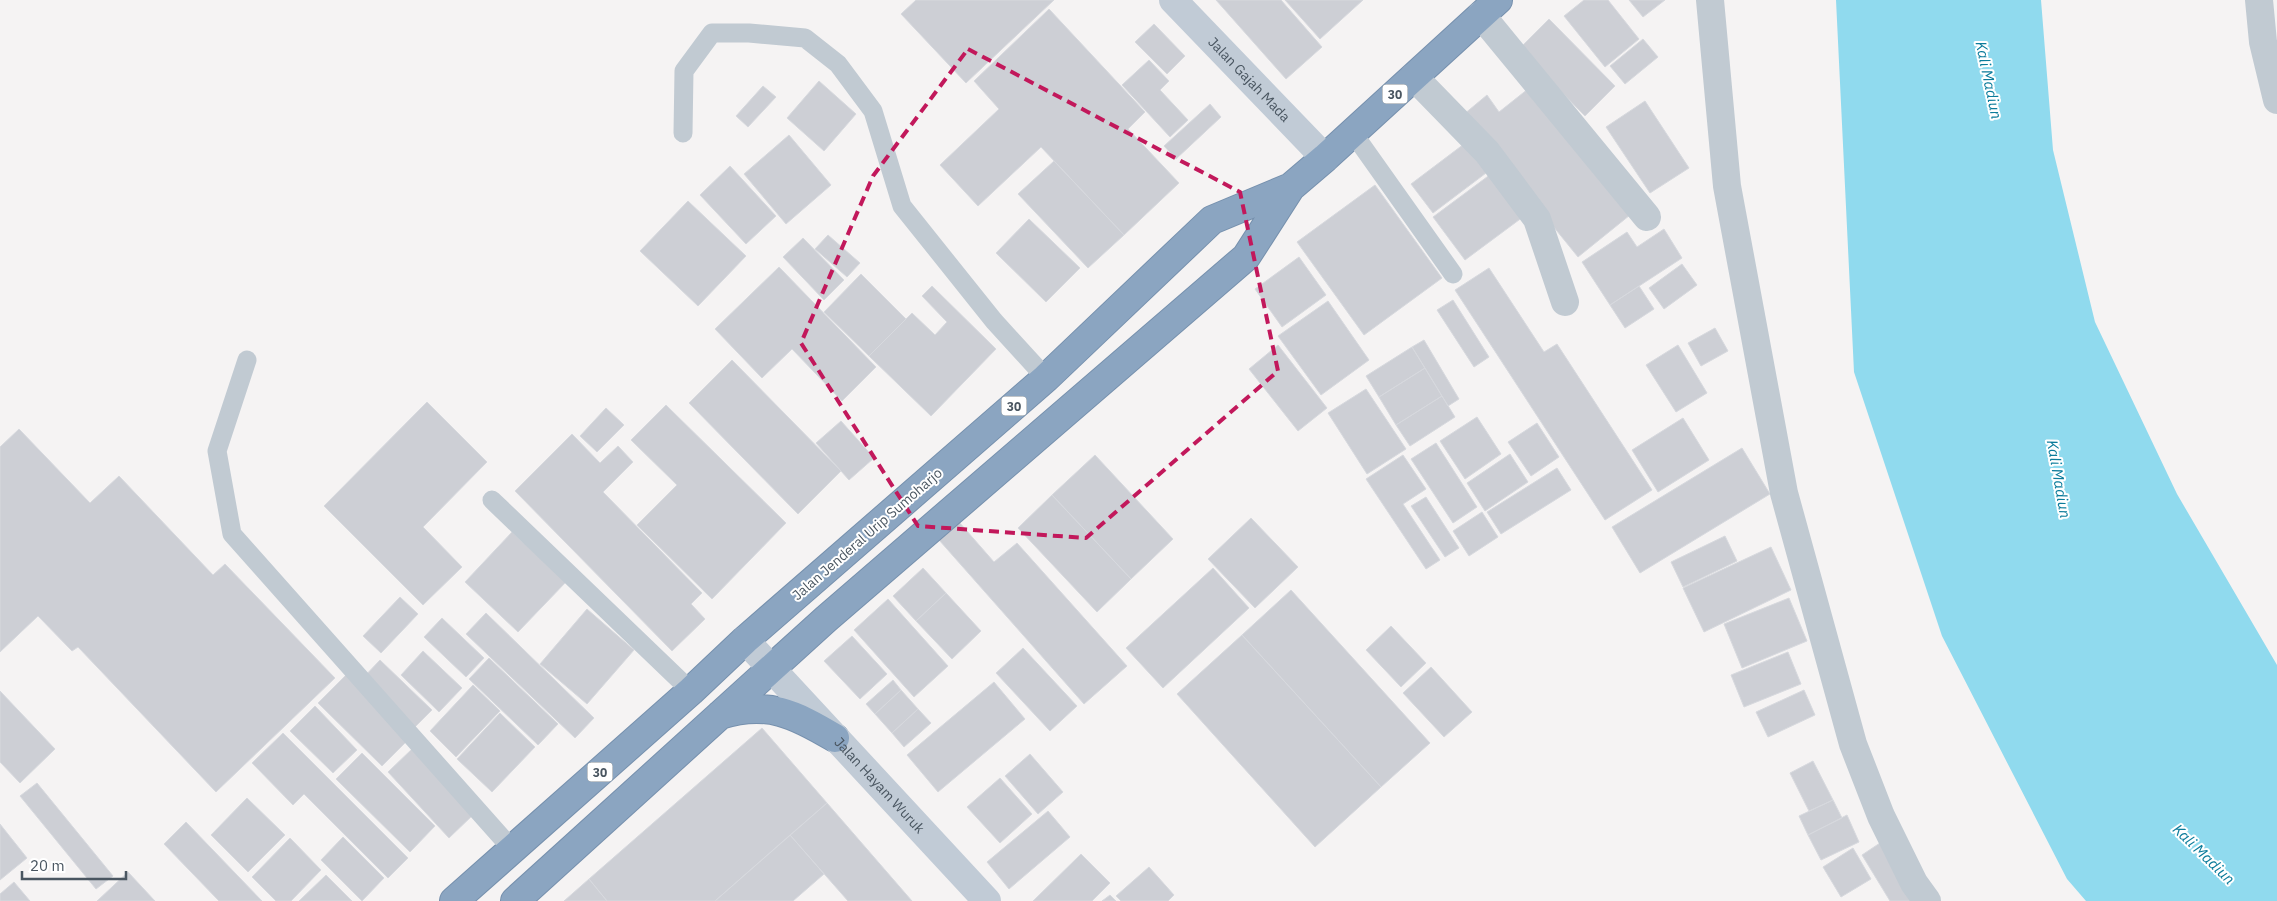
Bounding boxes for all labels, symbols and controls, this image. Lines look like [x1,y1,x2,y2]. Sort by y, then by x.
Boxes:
street label: Jalan Gajah Mada [1204,33,1295,126]
water label: Kali Madiun [1971,39,2007,121]
road number: 30 [1382,85,1408,104]
road number: 30 [1002,396,1026,416]
water label: Kali Madiun [2043,438,2075,520]
street label: Jalan Jenderal Urip Sumoharjo [788,464,946,604]
street label: Jalan Hayam Wuruk [830,733,929,838]
road number: 30 [588,762,612,782]
water label: Kali Madiun [2169,820,2239,888]
scale bar [22,848,126,880]
text: 20 m [30,856,65,875]

